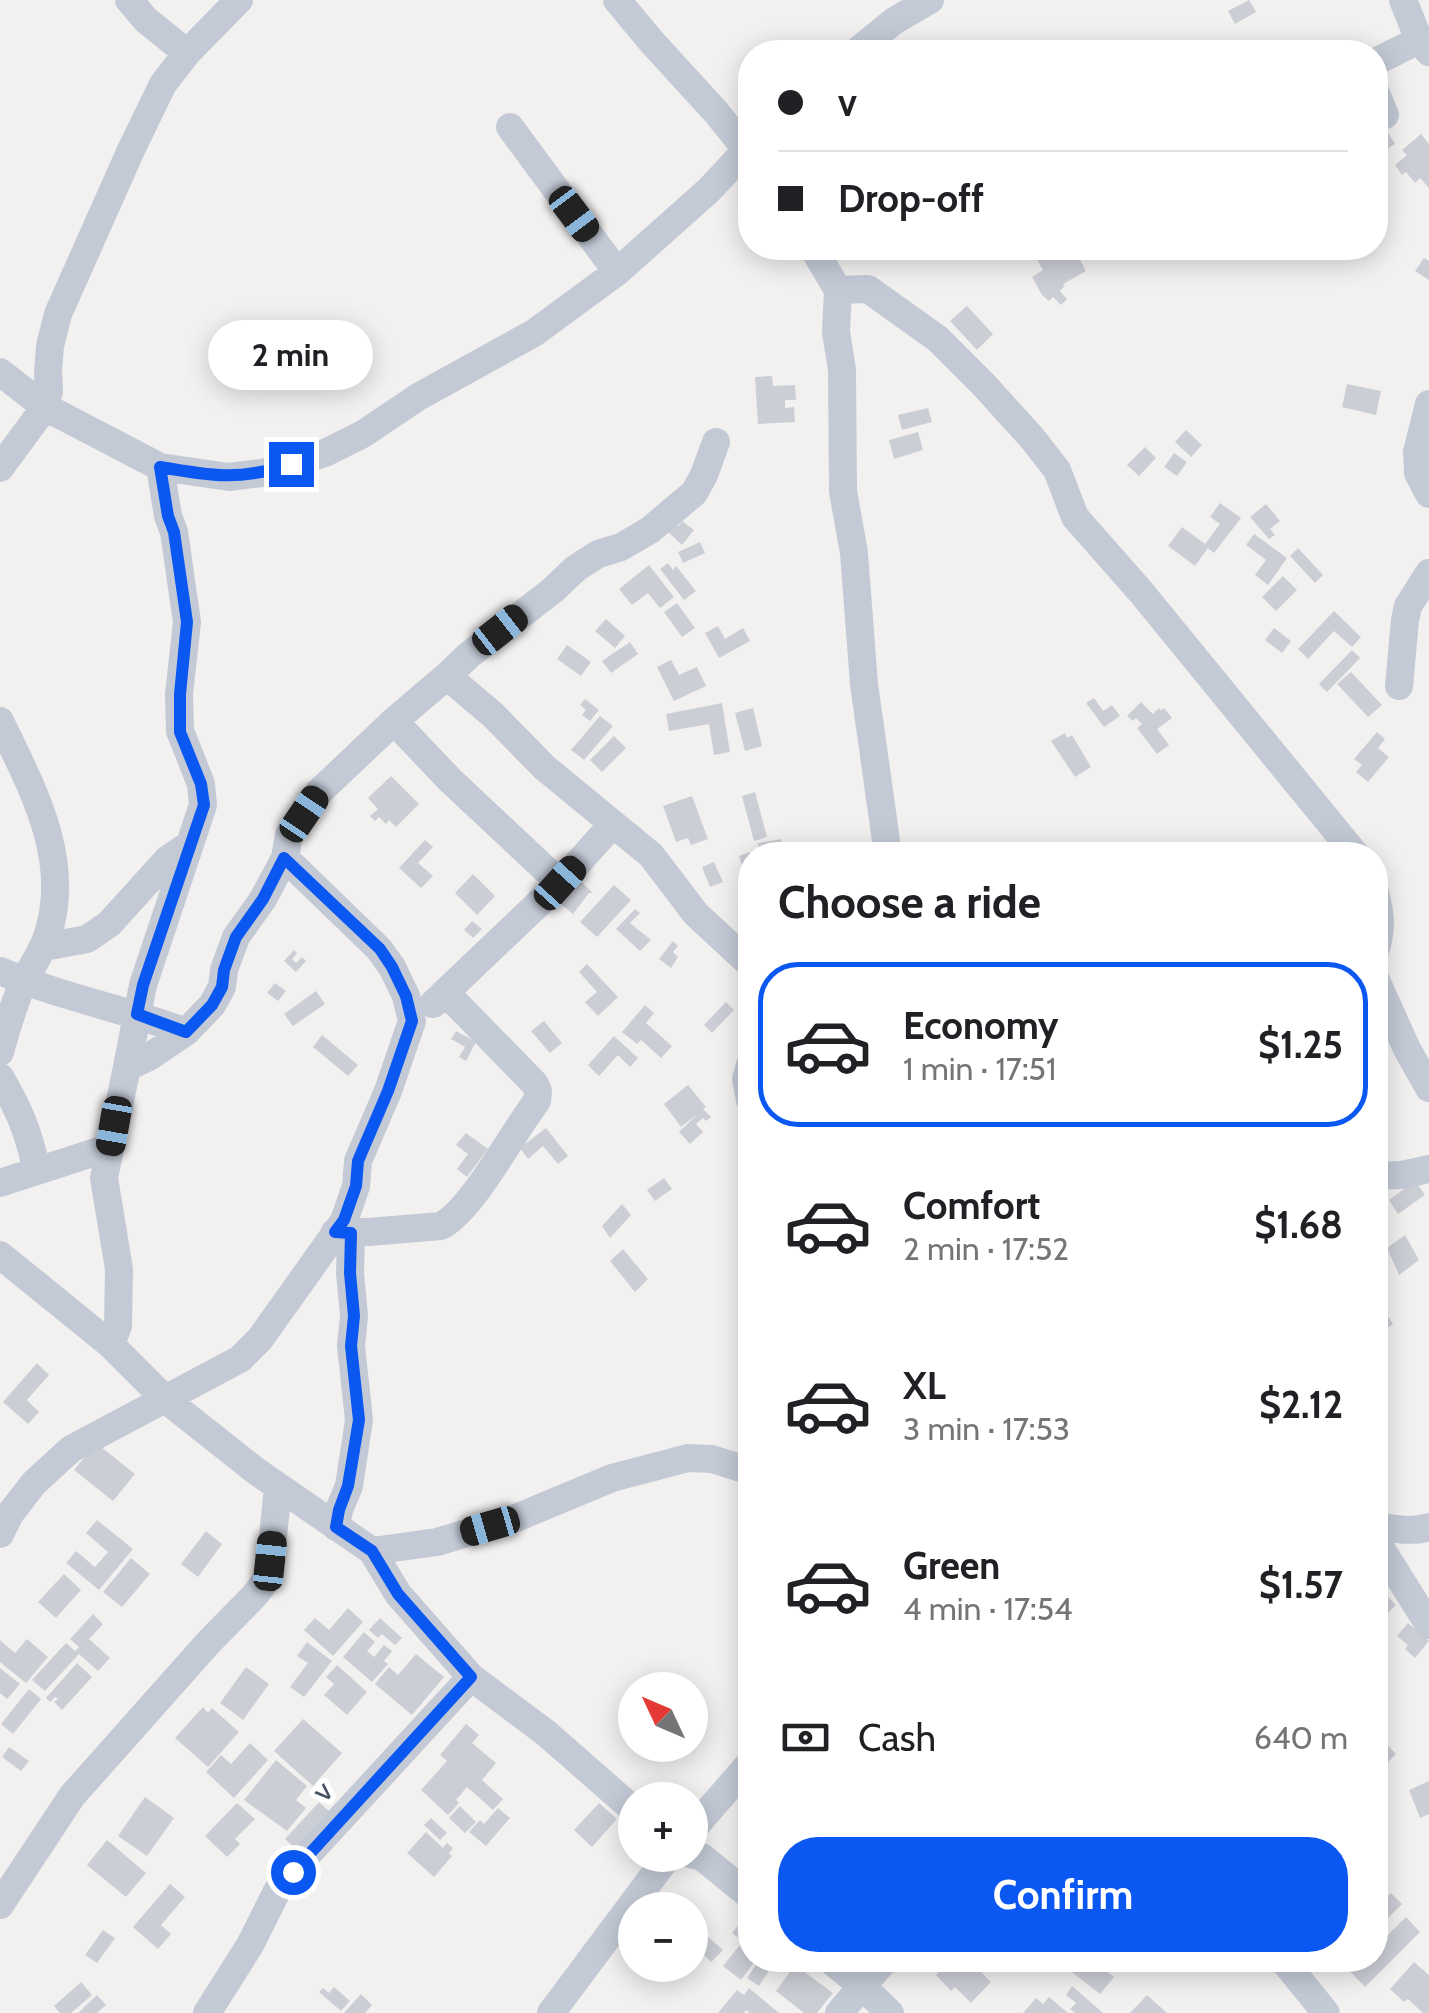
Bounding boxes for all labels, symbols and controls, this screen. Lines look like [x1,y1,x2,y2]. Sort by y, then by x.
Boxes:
text: v [838,79,857,126]
text: Drop-off [838,175,984,222]
car [544,181,604,247]
callout: 2 min [208,319,374,389]
text: 2 min [252,335,329,374]
route end [269,442,314,487]
car [467,600,533,660]
car [275,781,333,847]
car [529,851,591,915]
text: Choose a ride [778,875,1041,929]
icon: car [783,1000,873,1090]
text: Economy [903,1002,1058,1049]
text: $1.25 [1258,1021,1343,1068]
text: 1 min · 17:51 [903,1049,1056,1088]
car [94,1094,134,1158]
icon: car [783,1180,873,1270]
text: Comfort [903,1182,1040,1229]
text: $1.68 [1254,1201,1343,1248]
text: 2 min · 17:52 [903,1229,1069,1268]
icon: car [783,1360,873,1450]
text: XL [903,1362,946,1409]
text: $2.12 [1259,1381,1343,1428]
text: 3 min · 17:53 [903,1409,1070,1448]
car [457,1503,523,1549]
car [252,1530,288,1592]
icon: car [783,1540,873,1630]
text: Green [903,1542,1000,1589]
text: $1.57 [1259,1561,1343,1608]
text: 4 min · 17:54 [903,1589,1072,1628]
north arrow [618,1672,708,1762]
map controls [618,1672,708,1982]
icon: cash [778,1710,833,1765]
text: Cash [858,1714,936,1761]
text: 640 m [1254,1718,1348,1757]
street label: v [303,1773,341,1809]
button: + [618,1782,708,1872]
button: Confirm [778,1837,1348,1952]
route start [271,1850,316,1895]
button: − [618,1892,708,1982]

